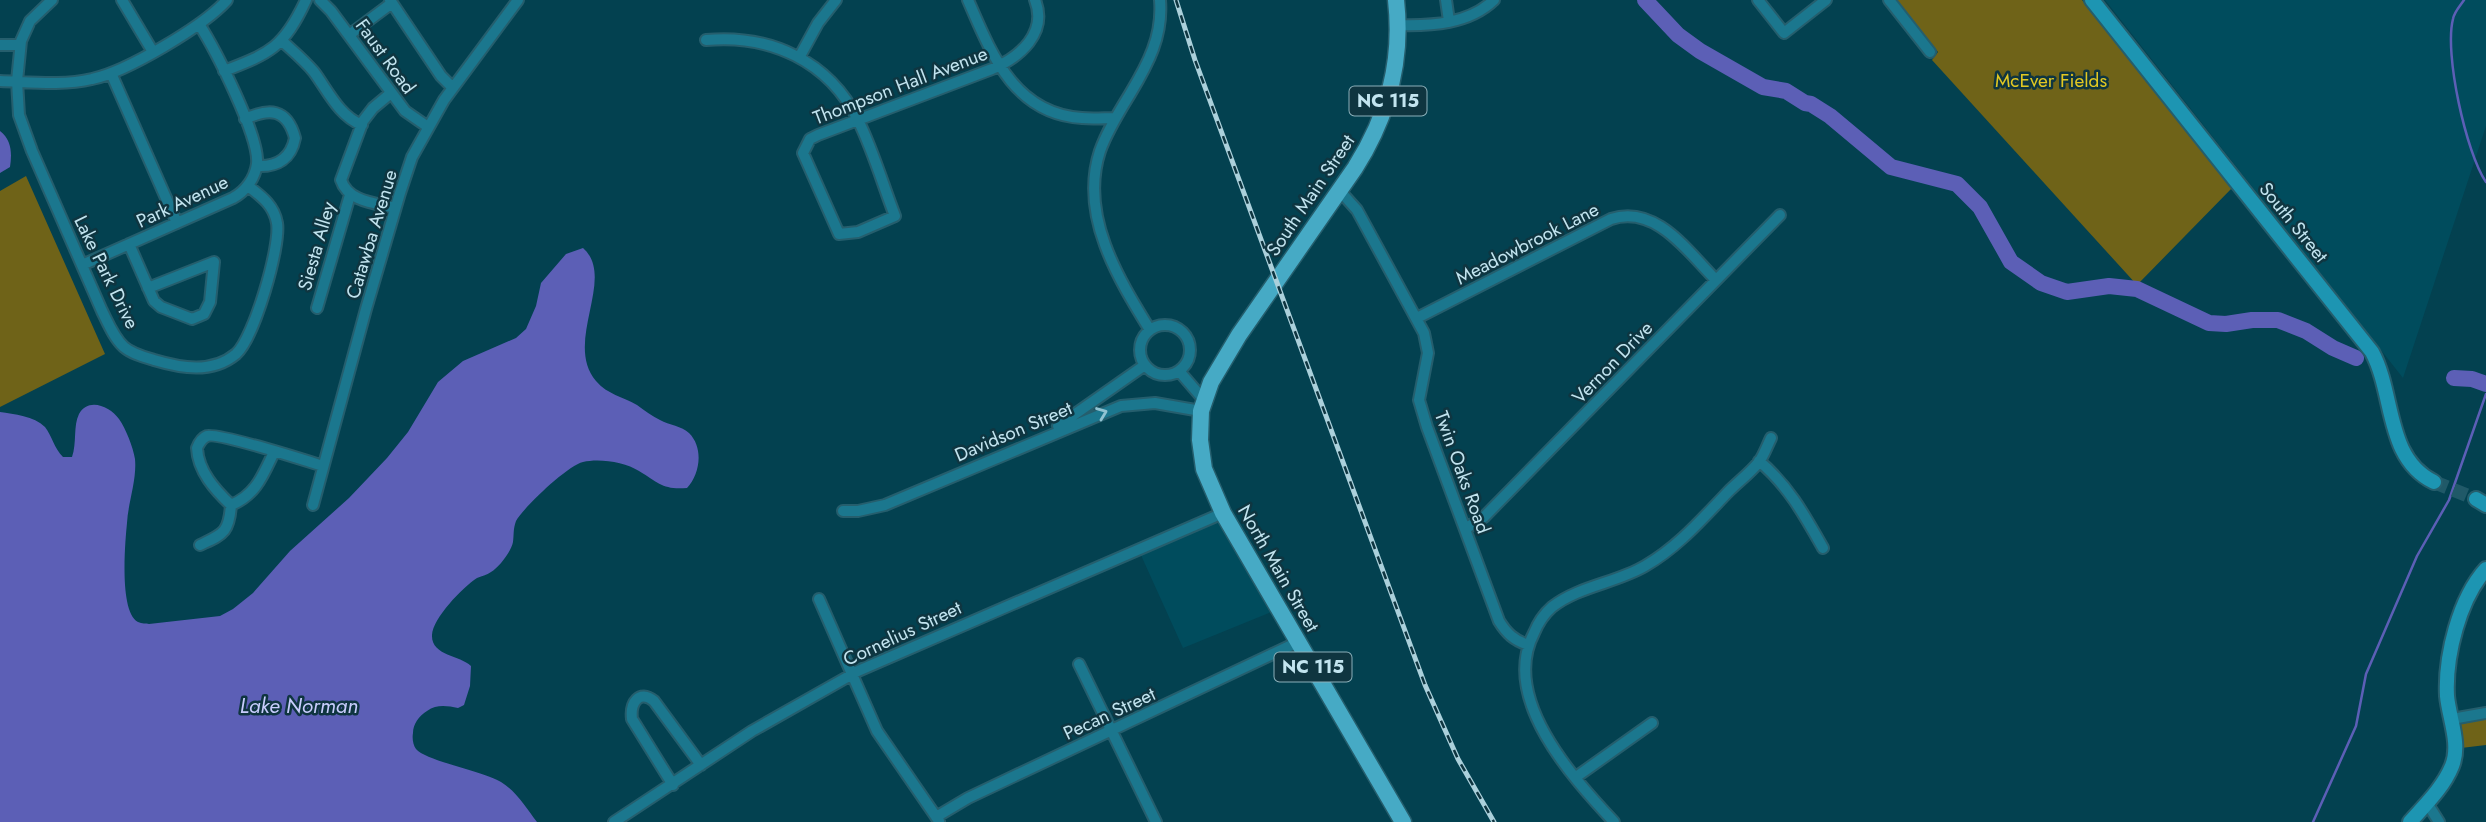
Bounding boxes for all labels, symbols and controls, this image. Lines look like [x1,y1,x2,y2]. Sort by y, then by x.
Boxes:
street label: Faust Road [349,13,422,99]
street label: Thompson Hall Avenue [809,40,992,131]
park label: McEver Fields [1995,67,2107,94]
road number: NC 115 [1350,86,1426,116]
street label: South Main Street [1260,129,1361,261]
street label: Catawba Avenue [339,166,404,302]
street label: Park Avenue [132,168,233,235]
street label: South Street [2253,176,2335,269]
street label: Meadowbrook Lane [1451,196,1604,291]
street label: Siesta Alley [291,198,342,294]
street label: Lake Park Drive [67,211,146,334]
street label: Vernon Drive [1566,315,1659,410]
street label: Davidson Street [950,394,1076,468]
one-way arrow [1095,407,1107,421]
street label: Twin Oaks Road [1428,407,1497,537]
street label: North Main Street [1231,500,1326,637]
street label: Cornelius Street [839,594,966,673]
road number: NC 115 [1274,652,1352,682]
street label: Pecan Street [1059,680,1160,747]
water label: Lake Norman [240,691,358,721]

